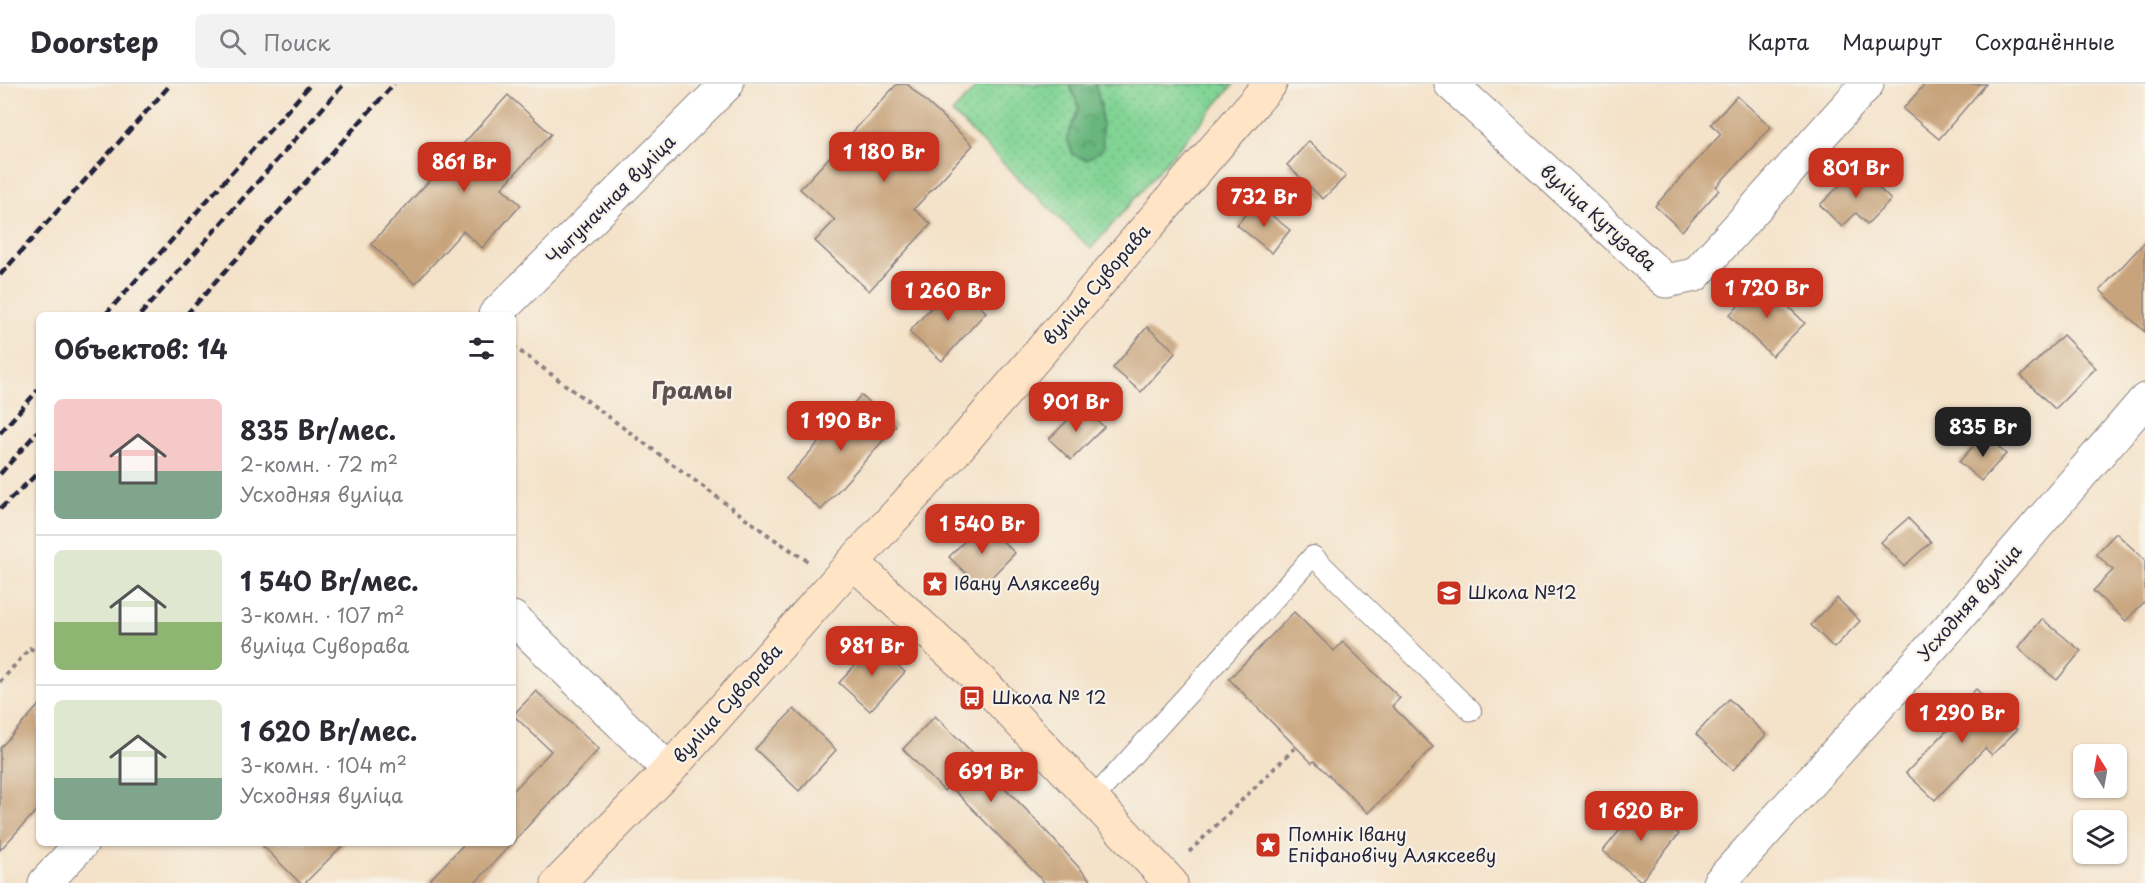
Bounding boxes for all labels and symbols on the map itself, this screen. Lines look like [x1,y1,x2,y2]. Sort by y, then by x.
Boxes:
street label: Чыгуначная вуліца [539,128,681,270]
pin: 1 180 Br [822,132,946,183]
pin: 861 Br [415,142,513,193]
pin: 801 Br [1807,148,1905,199]
street label: вуліца Кутузава [1535,157,1664,277]
pin: 732 Br [1215,177,1313,228]
street label: вуліца Суворава [1036,217,1156,350]
pin: 1 720 Br [1705,268,1829,319]
pin: 1 260 Br [886,271,1010,322]
district label: Грамы [651,371,733,407]
pin: 901 Br [1027,382,1125,433]
pin: 1 190 Br [779,401,903,452]
pin: 835 Br [1934,407,2032,458]
pin: 1 540 Br [920,504,1044,555]
street label: Усходняя вуліца [1910,538,2027,666]
place icon: Івану Аляксееву [920,569,950,599]
place label: Івану Аляксееву [954,569,1100,596]
school or university icon: Школа №12 [1434,578,1464,608]
place label: Школа №12 [1468,578,1577,605]
pin: 981 Br [823,626,921,677]
street label: вуліца Суворава [666,637,788,769]
bus stop icon: Школа № 12 [957,683,987,713]
place label: Школа № 12 [992,683,1107,710]
pin: 1 290 Br [1900,693,2024,744]
north arrow [2073,744,2127,798]
pin: 691 Br [942,752,1040,803]
pin: 1 620 Br [1579,791,1703,842]
place label: Помнік Івану Епіфановічу Аляксееву [1288,820,1496,868]
place icon: Помнік Івану Епіфановічу Аляксееву [1253,830,1283,860]

